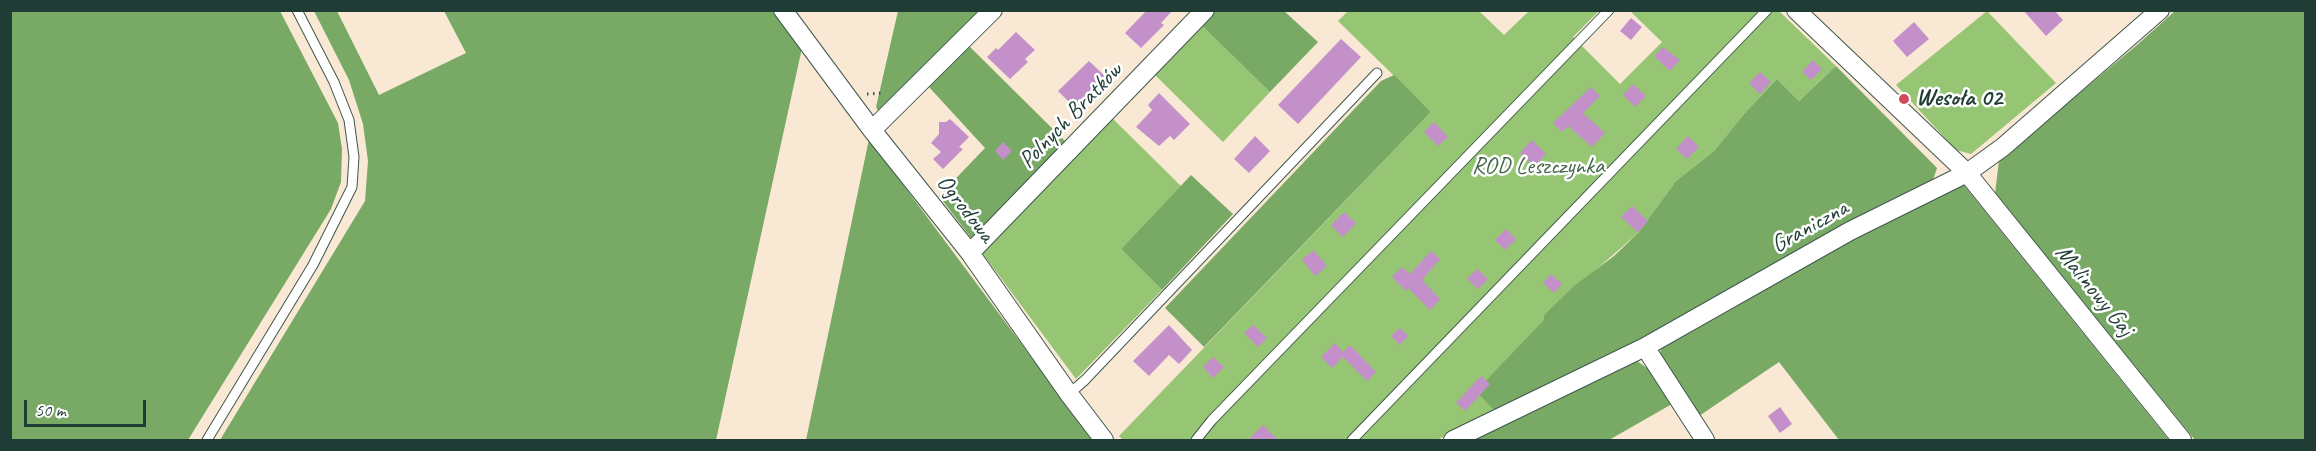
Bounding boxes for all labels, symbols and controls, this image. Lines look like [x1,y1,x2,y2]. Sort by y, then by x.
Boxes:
street label: Polnych Bratków [1013,57,1129,175]
place label: Wesoła 02 [1916,85,2002,113]
marker: Wesoła 02 [1897,92,1911,106]
park label: ROD Leszczynka [1472,153,1604,181]
street label: Ogrodowa [930,169,1000,249]
street label: Graniczna [1767,194,1853,260]
street label: Malinowy Gaj [2048,240,2140,342]
scale bar [27,388,148,426]
text: 50 m [35,399,66,421]

